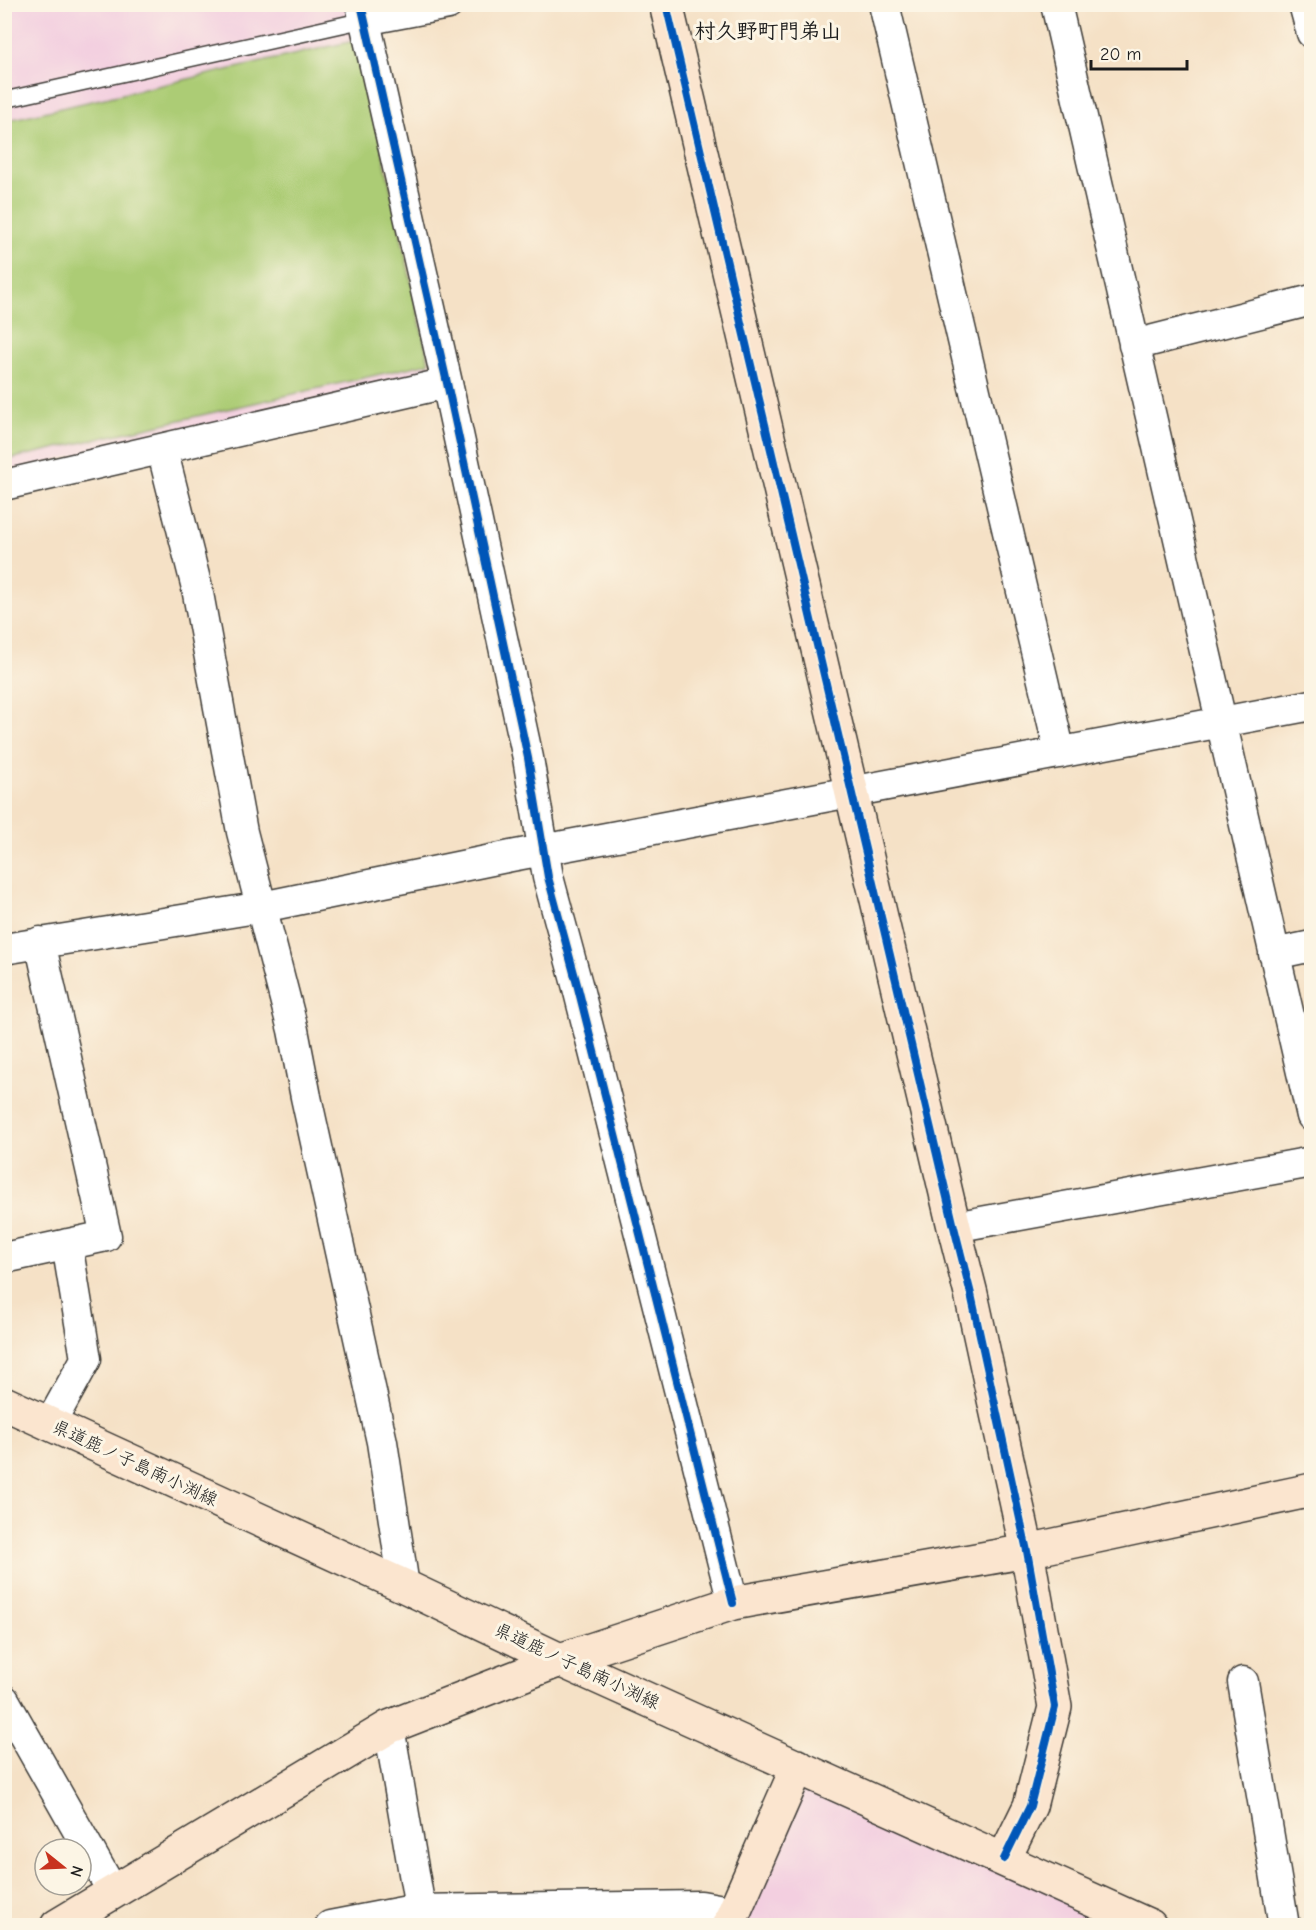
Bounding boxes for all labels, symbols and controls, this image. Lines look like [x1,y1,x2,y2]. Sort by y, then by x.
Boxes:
district label: 村久野町門弟山 [695,19,842,43]
scale bar [1091,33,1187,71]
text: 20 m [1100,44,1141,65]
street label: 県道鹿ノ子島南小渕線 [49,1416,221,1511]
street label: 県道鹿ノ子島南小渕線 [491,1619,663,1714]
north arrow [33,1837,93,1897]
text: N [66,1864,86,1879]

